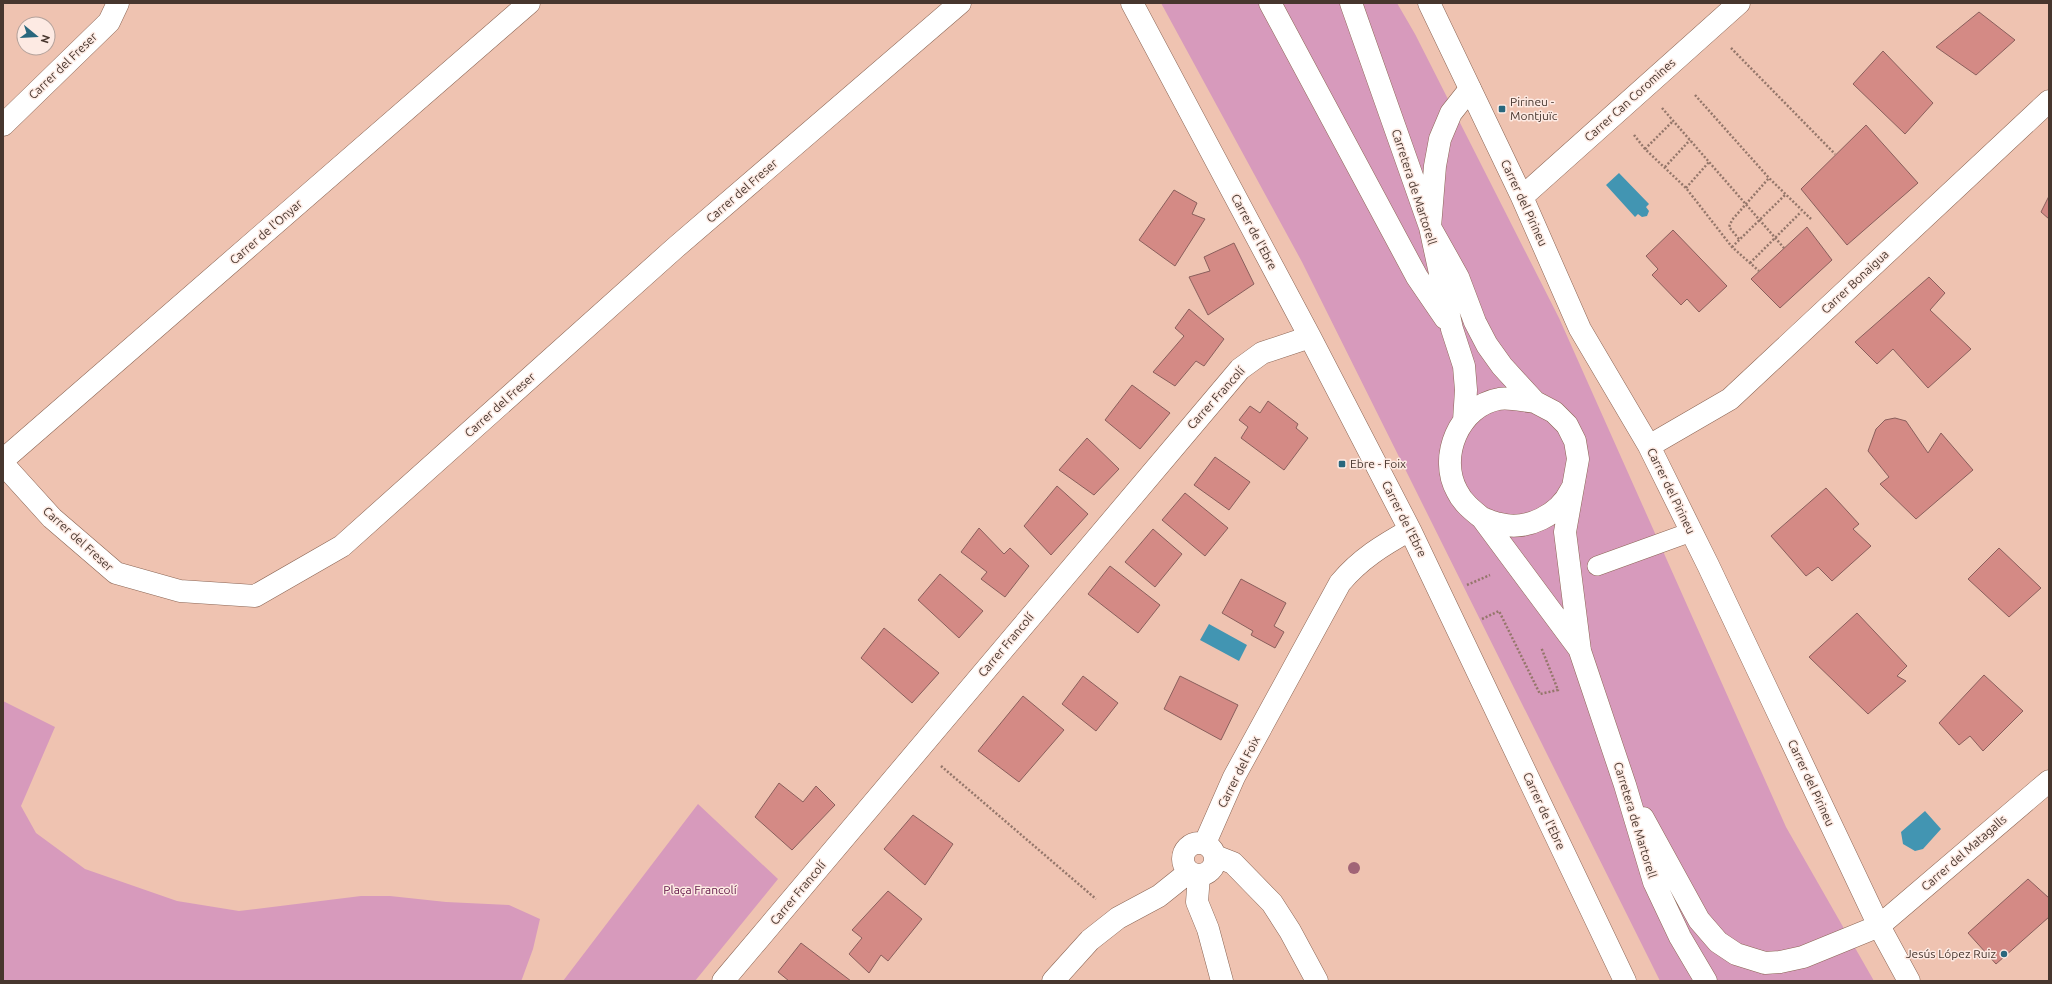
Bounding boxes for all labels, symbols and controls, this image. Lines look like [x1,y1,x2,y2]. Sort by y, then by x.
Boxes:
north arrow [16,16,56,56]
street label: Carrer del Freser [26,29,100,101]
text: N [39,33,52,45]
street label: Carrer Can Coromines [1582,55,1678,144]
place label: Pirineu - Montjuïc [1510,95,1558,122]
marker: Pirineu - Montjuïc [1497,104,1507,114]
street label: Carretera de Martorell [1390,127,1439,246]
street label: Carrer del Freser [704,156,780,225]
street label: Carrer del Pirineu [1499,157,1550,248]
street label: Carrer de l'Ebre [1229,192,1280,272]
street label: Carrer de l'Onyar [227,196,305,267]
street label: Carrer Bonaigua [1818,247,1891,316]
street label: Carrer Francolí [1184,363,1248,431]
street label: Carrer del Freser [462,369,538,439]
street label: Carrer del Pirineu [1645,446,1698,536]
place label: Ebre - Foix [1350,457,1406,470]
marker: Ebre - Foix [1337,459,1347,469]
street label: Carrer de l'Ebre [1380,478,1429,559]
street label: Carrer del Freser [41,504,116,574]
street label: Carrer Francolí [975,609,1037,679]
street label: Carrer del Foix [1215,734,1262,810]
street label: Carrer del Pirineu [1786,737,1837,828]
street label: Carretera de Martorell [1612,760,1659,879]
street label: Carrer de l'Ebre [1521,770,1568,852]
street label: Carrer del Matagalls [1919,812,2009,893]
street label: Carrer Francolí [767,857,829,927]
park label: Plaça Francolí [663,883,738,896]
place label: Jesús López Ruiz [1906,947,1996,960]
marker: Jesús López Ruiz [1999,949,2009,959]

